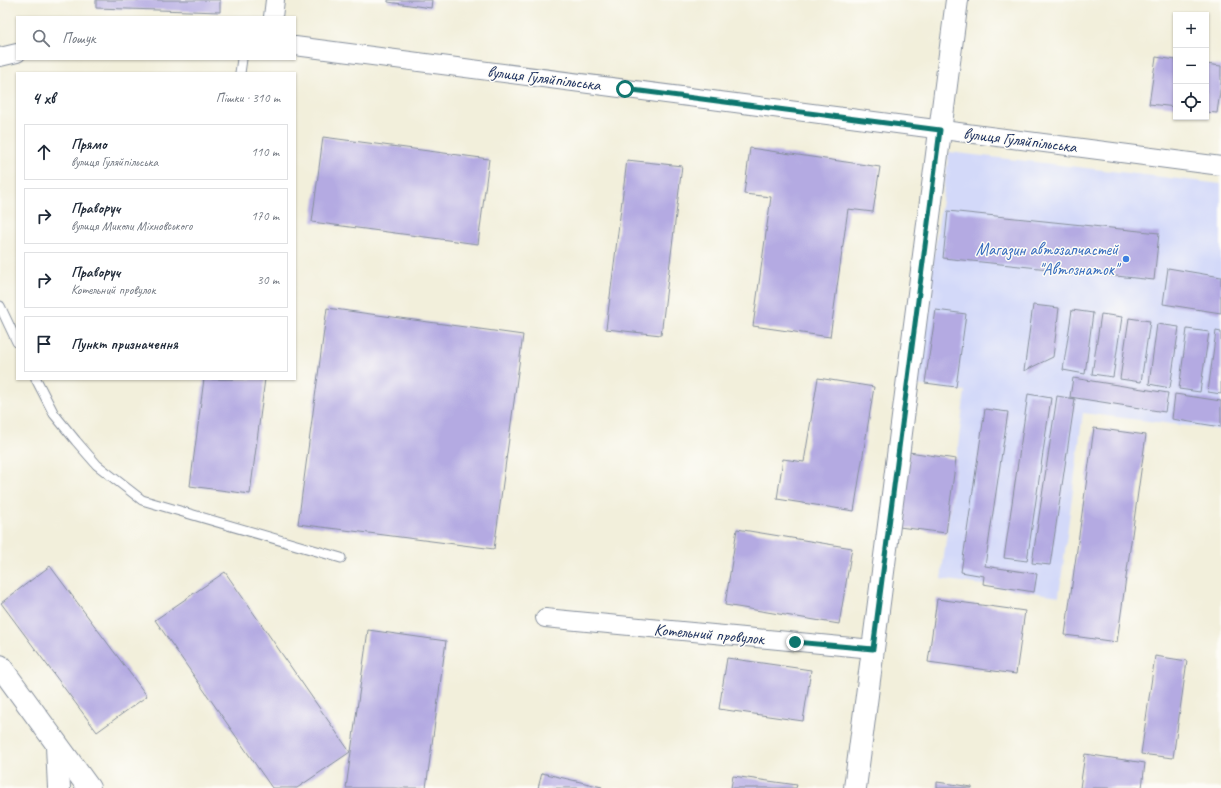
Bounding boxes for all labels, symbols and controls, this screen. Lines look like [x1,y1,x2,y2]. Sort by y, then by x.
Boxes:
map controls [1173,12,1209,120]
button: + [1173,12,1209,48]
search box [16,16,296,60]
icon: search [30,27,52,49]
text: Пошук [62,29,95,48]
button: − [1173,48,1209,84]
street label: вулиця Гуляйпільська [486,61,603,96]
route start [616,80,634,98]
button: locate [1173,84,1209,120]
text: 4 хв [32,88,55,109]
text: Пішки · 310 m [216,90,280,106]
street label: вулиця Гуляйпільська [962,123,1079,158]
text: Прямо [71,135,107,154]
icon: ahead [33,141,55,163]
text: 110 m [251,144,279,160]
text: вулиця Гуляйпільська [71,154,158,170]
text: Праворуч [71,199,120,218]
icon: right [33,205,55,227]
text: 170 m [251,208,279,224]
text: вулиця Миколи Міхновського [71,218,192,234]
place label: Магазин автозапчастей "Автознаток" [976,239,1122,280]
marker: Магазин автозапчастей "Автознаток" [1121,254,1131,264]
text: Праворуч [71,263,120,282]
icon: right [33,269,55,291]
text: 30 m [257,272,279,288]
text: Котельний провулок [71,282,155,298]
icon: arrive [33,333,55,355]
text: Пункт призначення [71,335,178,354]
street label: Котельний провулок [653,619,767,649]
route end [786,633,804,651]

